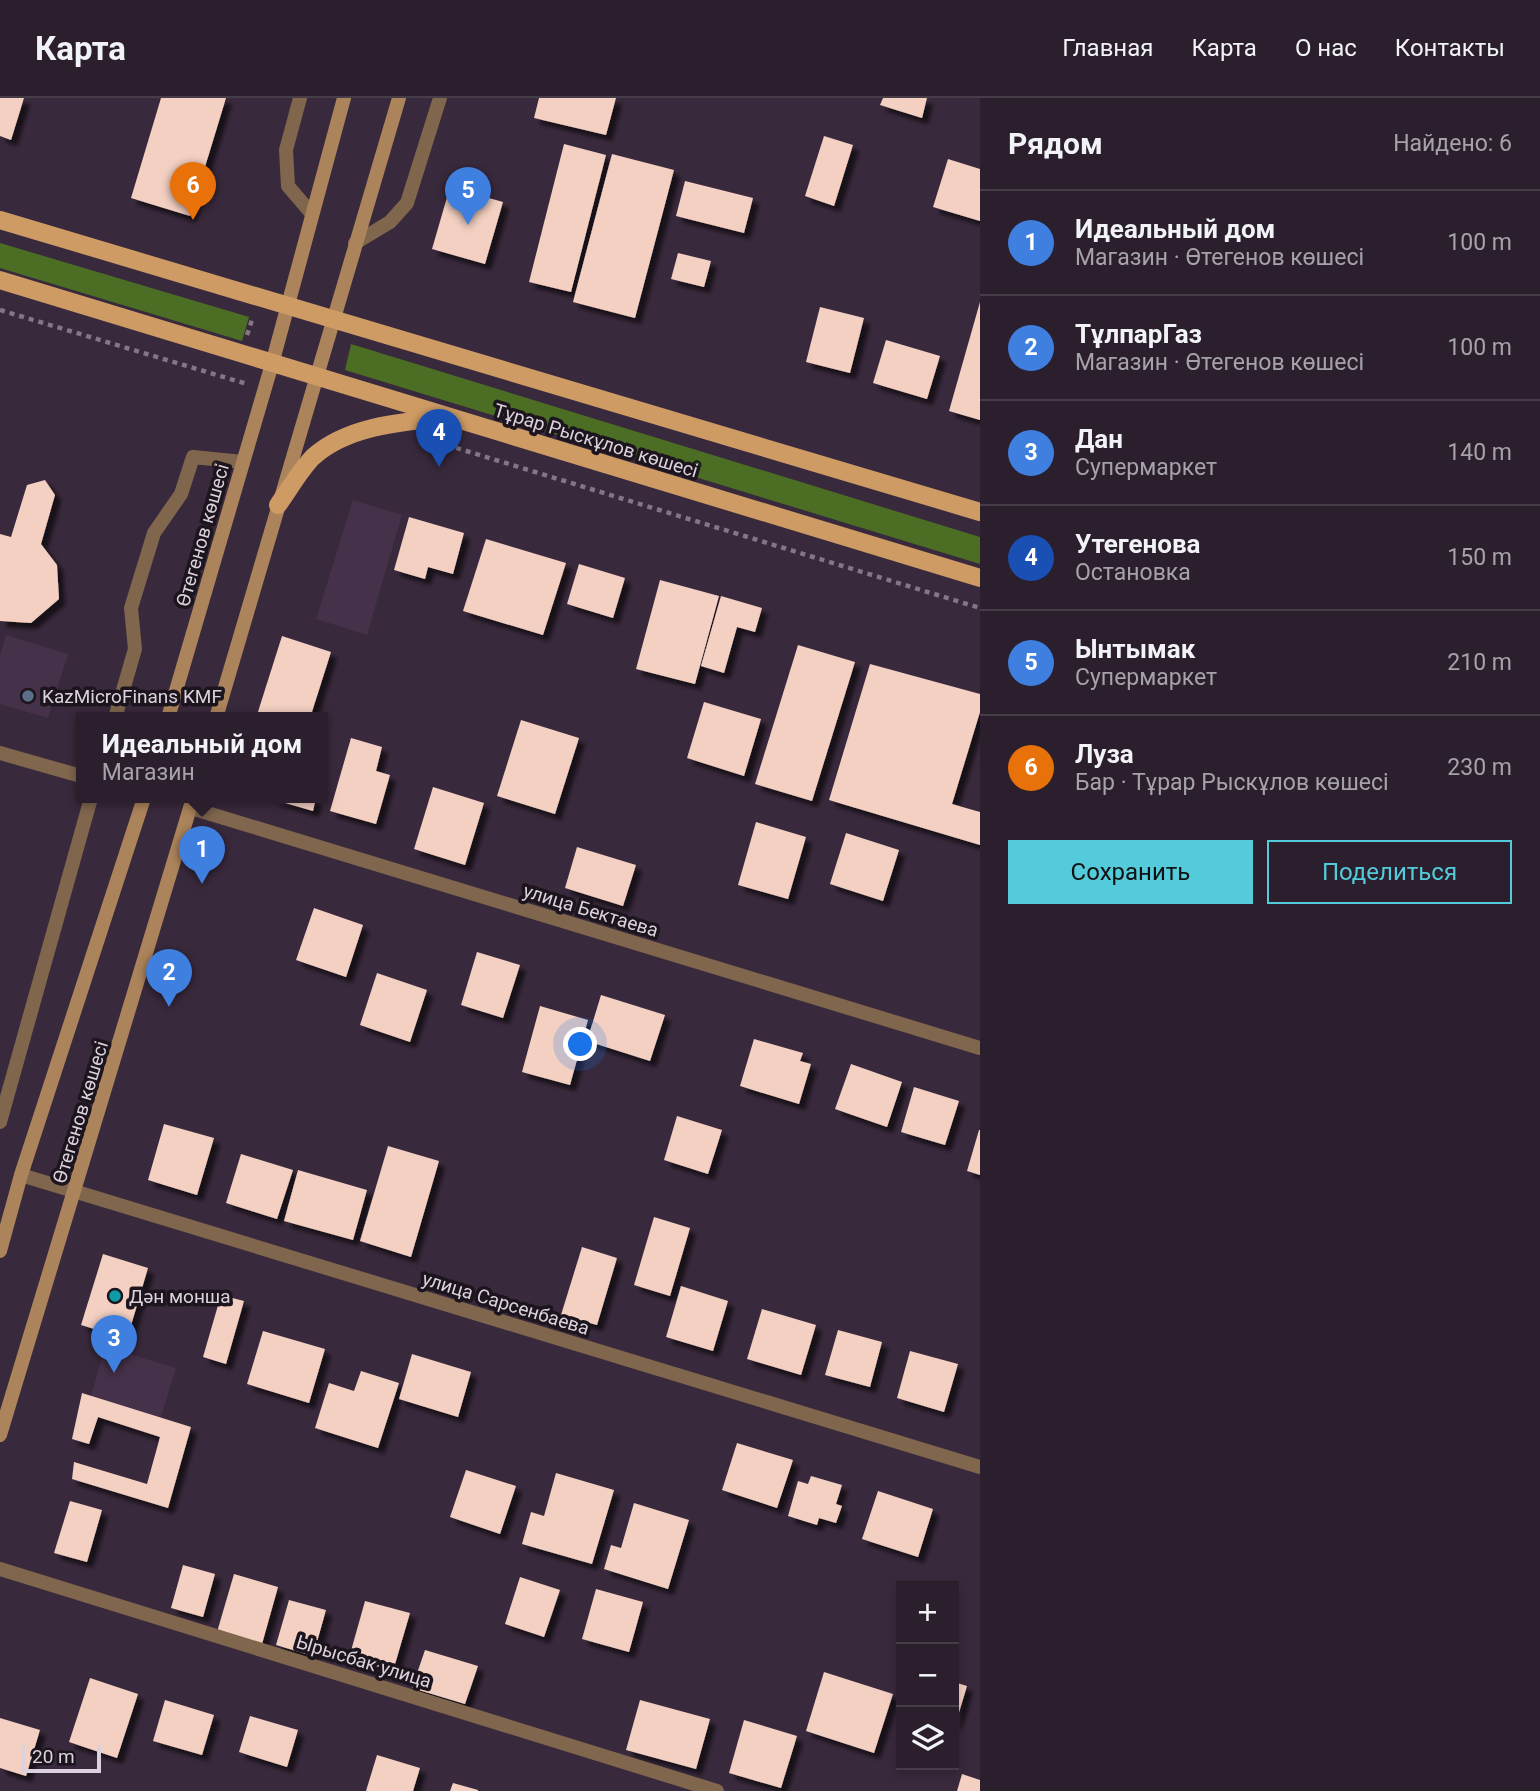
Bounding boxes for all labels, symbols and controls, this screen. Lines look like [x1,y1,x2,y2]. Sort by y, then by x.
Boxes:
text: Карта [35,29,126,68]
text: Главная [1062,34,1153,62]
text: Карта [1191,34,1257,62]
text: О нас [1295,34,1357,62]
text: Контакты [1395,34,1505,62]
text: Рядом [1008,126,1103,161]
text: Найдено: 6 [1393,130,1512,157]
pin: 6 [170,162,216,220]
pin: 5 [445,167,491,225]
text: Идеальный дом [1075,214,1275,244]
text: 1 [1024,229,1038,256]
text: 100 m [1447,229,1512,256]
text: Магазин · Өтегенов көшесі [1075,244,1364,271]
text: ТұлпарГаз [1075,319,1202,349]
text: 2 [1024,334,1038,361]
text: 100 m [1447,334,1512,361]
text: Магазин · Өтегенов көшесі [1075,349,1364,376]
street label: Тұрар Рыскұлов көшесі [491,398,701,482]
pin: 4 [416,409,462,467]
text: Дан [1075,424,1123,454]
text: 3 [1024,439,1038,466]
text: 140 m [1447,439,1512,466]
text: Супермаркет [1075,454,1217,481]
street label: Өтегенов көшесі [171,461,234,609]
text: Утегенова [1075,529,1201,559]
text: 4 [1024,544,1038,571]
text: 150 m [1447,544,1512,571]
text: Остановка [1075,559,1191,586]
text: Ынтымак [1075,634,1195,664]
text: 5 [1024,649,1038,676]
text: 210 m [1447,649,1512,676]
text: Супермаркет [1075,664,1217,691]
place label: KazMicroFinans KMF [42,685,222,708]
marker: KazMicroFinans KMF [20,688,36,704]
popup [76,712,328,803]
text: Идеальный дом [102,729,302,759]
text: Луза [1075,739,1134,769]
text: 6 [1024,754,1038,781]
text: 230 m [1447,754,1512,781]
text: Магазин [102,759,195,786]
text: Бар · Тұрар Рыскұлов көшесі [1075,769,1389,796]
pin: 1 [179,826,225,884]
button: Сохранить [1008,840,1253,904]
button: Поделиться [1267,840,1512,904]
street label: улица Бектаева [521,879,661,942]
pin: 2 [146,949,192,1007]
your location [563,1027,597,1061]
street label: Өтегенов көшесі [48,1038,113,1186]
street label: улица Сарсенбаева [420,1267,592,1340]
place label: Дән монша [129,1285,231,1308]
marker: Дән монша [107,1288,123,1304]
pin: 3 [91,1315,137,1373]
map controls [896,1581,959,1770]
button: + [896,1581,959,1644]
street label: Ырысбак улица [294,1630,434,1693]
button: − [896,1644,959,1707]
button: layers [896,1707,959,1770]
scale bar [21,1742,102,1774]
text: 20 m [32,1745,75,1768]

